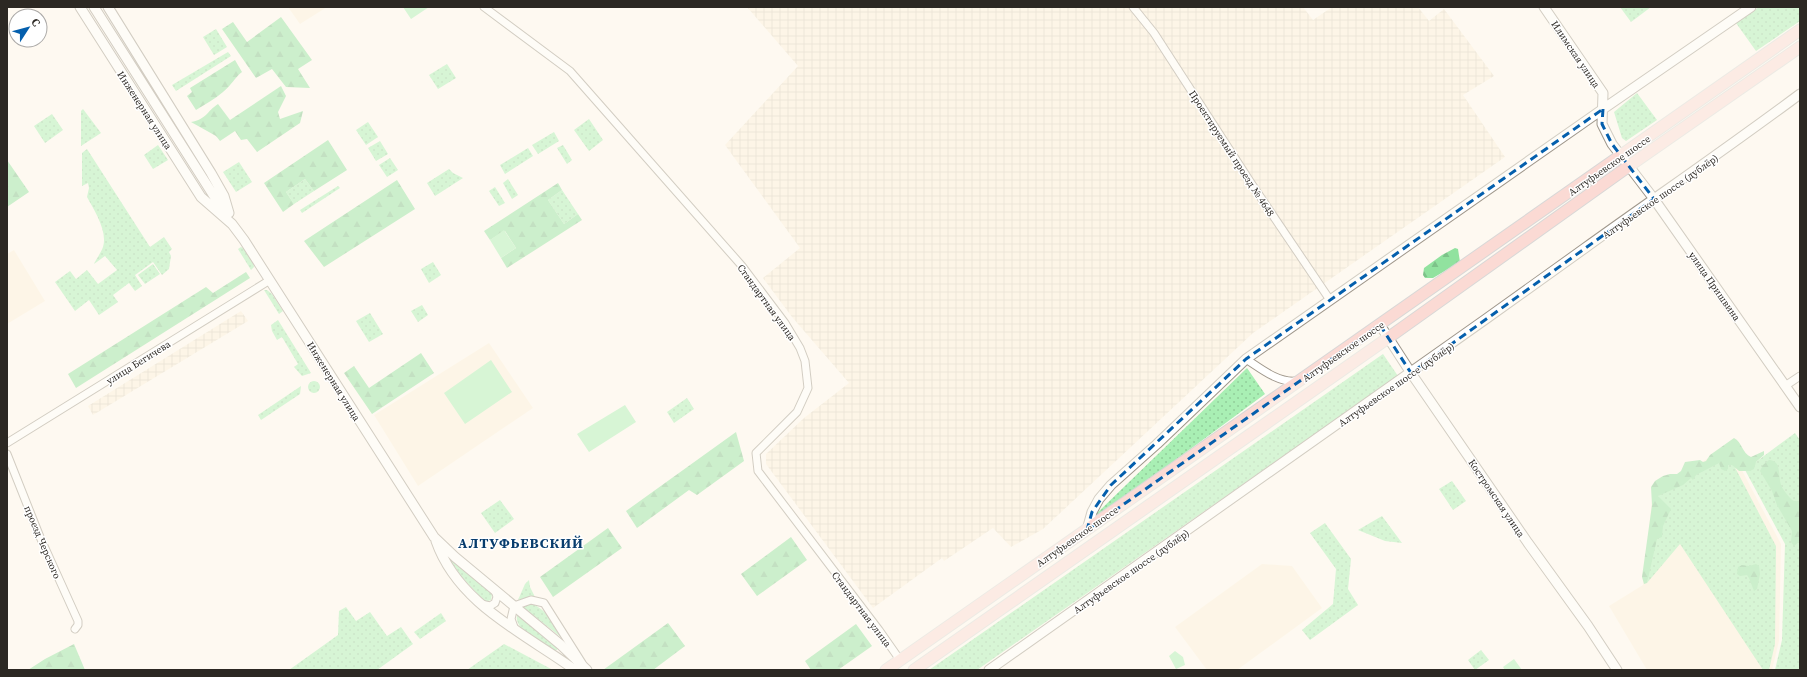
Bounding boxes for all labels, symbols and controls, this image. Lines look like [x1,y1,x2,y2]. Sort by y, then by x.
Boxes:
north arrow [8,8,48,48]
text: С [28,15,44,30]
street label: Илимская улица [1548,18,1603,91]
street label: Инженерная улица [114,69,175,153]
street label: Проектируемый проезд № 4648 [1186,88,1277,219]
street label: Алтуфьевское шоссе [1566,132,1653,199]
street label: Алтуфьевское шоссе (дублёр) [1600,151,1721,242]
street label: улица Пришвина [1686,249,1744,324]
street label: Стандартная улица [734,262,799,344]
street label: Алтуфьевское шоссе [1300,318,1387,385]
street label: улица Бегичева [104,337,174,387]
street label: Инженерная улица [304,339,364,424]
street label: Алтуфьевское шоссе (дублёр) [1336,339,1457,430]
street label: Костромская улица [1466,457,1528,541]
street label: Алтуфьевское шоссе [1034,503,1121,570]
street label: проезд Черского [21,504,64,581]
street label: Алтуфьевское шоссе (дублёр) [1071,526,1192,617]
district label: АЛТУФЬЕВСКИЙ [458,533,584,553]
street label: Стандартная улица [829,569,895,650]

